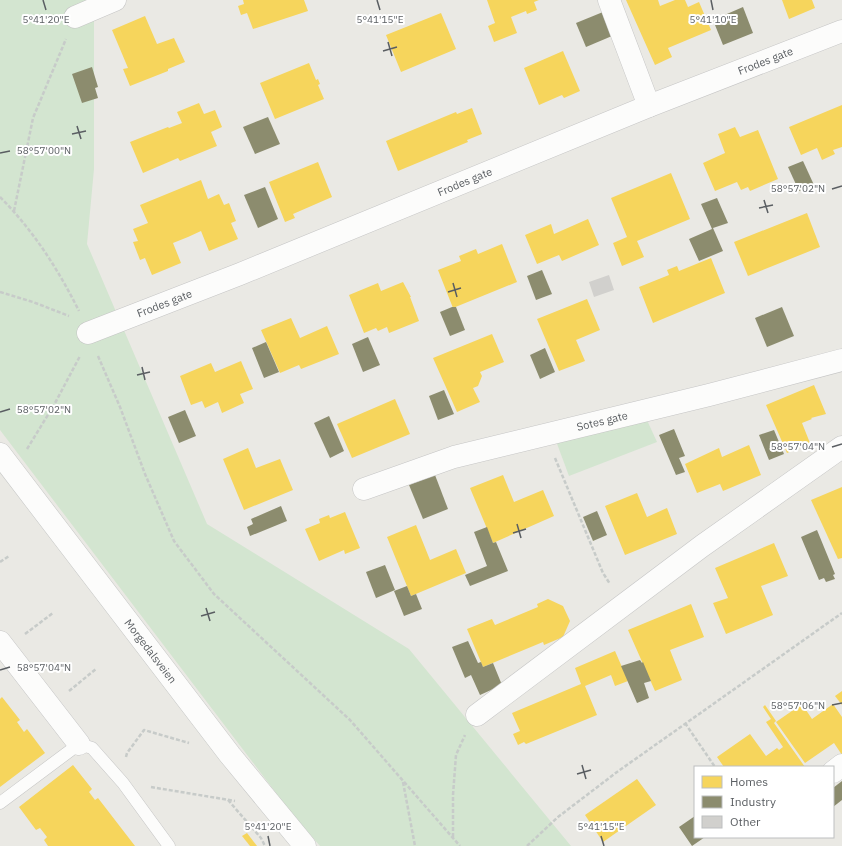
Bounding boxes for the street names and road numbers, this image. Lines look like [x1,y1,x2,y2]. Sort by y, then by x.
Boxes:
street label: Frodes gate [736,44,795,78]
street label: Frodes gate [435,164,494,199]
street label: Frodes gate [135,286,194,320]
street label: Sotes gate [575,408,629,434]
street label: Morgedalsveien [121,616,180,686]

